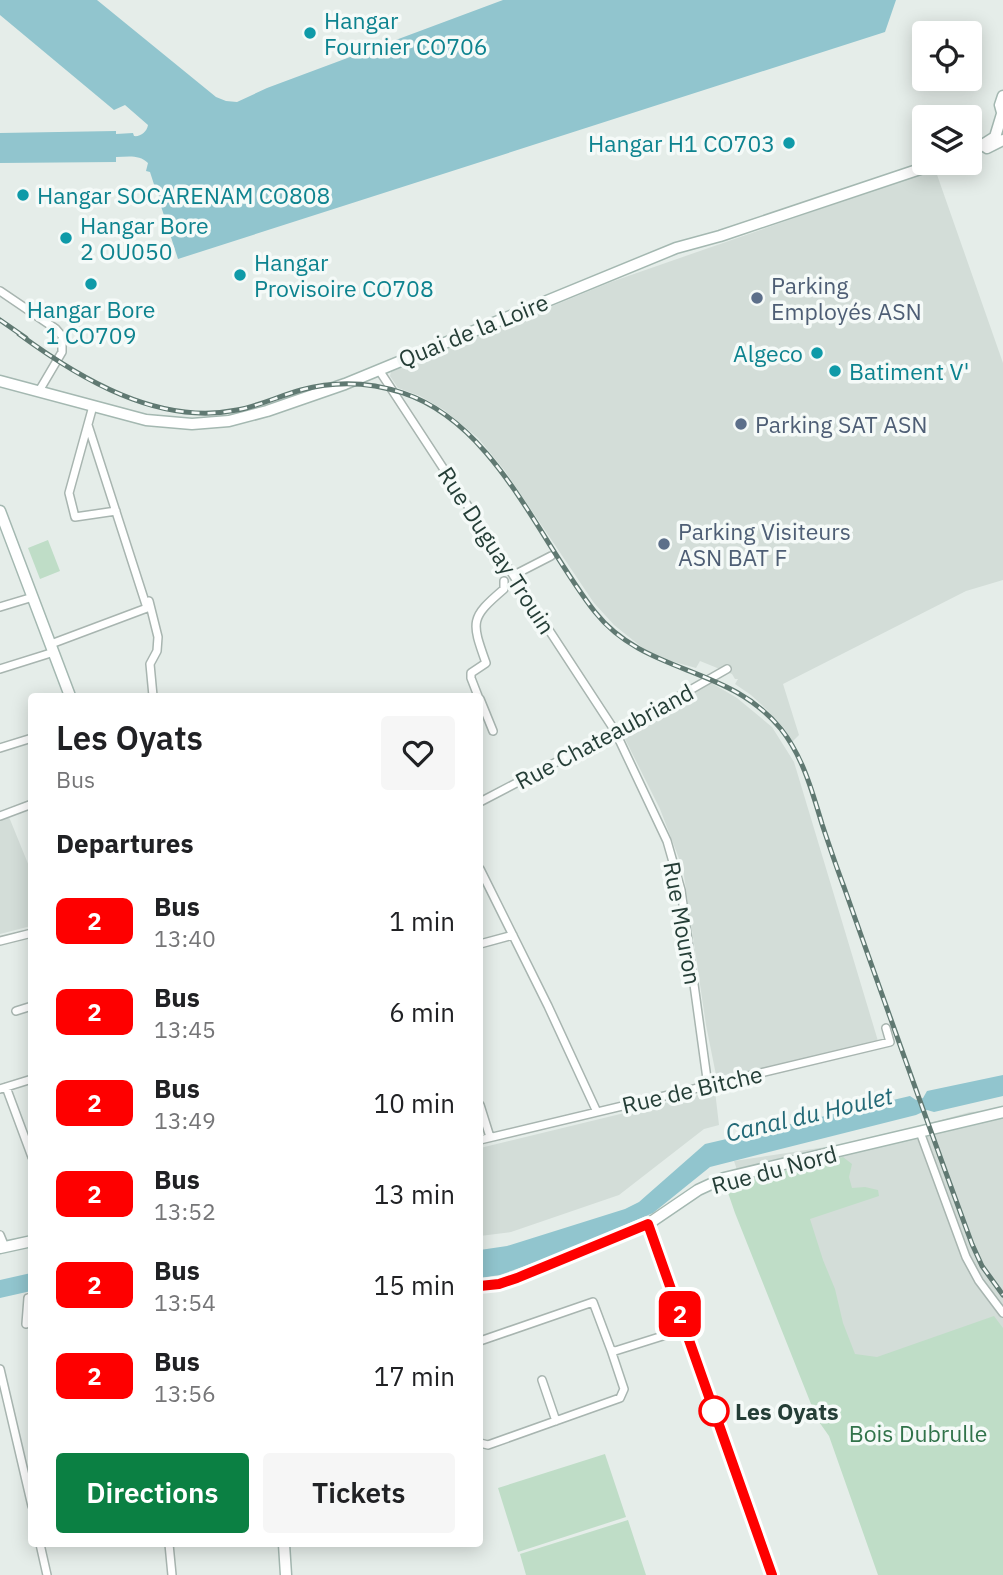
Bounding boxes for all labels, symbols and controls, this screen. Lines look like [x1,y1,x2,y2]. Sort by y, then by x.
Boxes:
place label: Hangar Fournier CO706 [324,5,488,61]
map controls [912,21,982,175]
button: locate [912,21,982,91]
marker: Hangar Fournier CO706 [302,25,318,41]
button: layers [912,105,982,175]
place label: Hangar H1 CO703 [588,128,775,158]
marker: Hangar H1 CO703 [781,135,797,151]
place label: Hangar SOCARENAM CO808 [37,180,330,210]
marker: Hangar SOCARENAM CO808 [15,187,31,203]
place label: Hangar Bore 2 OU050 [80,210,209,266]
marker: Hangar Bore 2 OU050 [58,230,74,246]
place label: Hangar Provisoire CO708 [254,247,434,303]
marker: Hangar Provisoire CO708 [232,267,248,283]
place label: Parking Employés ASN [771,270,922,326]
marker: Hangar Bore 1 CO709 [83,276,99,292]
street label: Quai de la Loire [394,286,552,374]
marker: Parking Employés ASN [749,290,765,306]
place label: Hangar Bore 1 CO709 [27,294,155,350]
place label: Algeco [733,338,803,368]
marker: Algeco [809,345,825,361]
place label: Batiment V' [849,356,969,386]
marker: Batiment V' [827,363,843,379]
place label: Parking SAT ASN [755,409,928,439]
marker: Parking SAT ASN [733,416,749,432]
street label: Rue Duguay Trouin [432,461,562,639]
place label: Parking Visiteurs ASN BAT F [678,516,851,572]
marker: Parking Visiteurs ASN BAT F [656,536,672,552]
street label: Rue Chateaubriand [510,676,698,796]
text: Les Oyats [56,716,203,759]
button: heart [381,716,455,790]
text: Bus [56,764,95,794]
text: Departures [56,826,194,860]
street label: Rue Mouron [657,859,709,987]
text: Bus [154,889,200,923]
text: 1 min [389,904,455,938]
text: 2 [87,905,102,937]
text: 13:40 [154,923,216,953]
text: Bus [154,980,200,1014]
text: 6 min [389,995,455,1029]
text: 2 [87,996,102,1028]
text: 13:45 [154,1014,216,1044]
street label: Rue de Bitche [619,1058,765,1120]
text: Bus [154,1071,200,1105]
water label: Canal du Houlet [722,1079,897,1149]
text: 10 min [374,1086,455,1120]
text: 2 [87,1087,102,1119]
text: 13:49 [154,1105,216,1135]
street label: Rue du Nord [708,1138,840,1200]
text: Bus [154,1162,200,1196]
text: 13 min [374,1177,455,1211]
text: 2 [87,1178,102,1210]
text: 13:52 [154,1196,216,1226]
text: Bus [154,1253,200,1287]
text: 15 min [374,1268,455,1302]
text: 2 [87,1269,102,1301]
text: 13:54 [154,1287,216,1317]
line badge: 2 [657,1291,703,1337]
text: 2 [673,1298,687,1330]
text: Bus [154,1344,200,1378]
text: 17 min [374,1359,455,1393]
text: 2 [87,1360,102,1392]
text: 13:56 [154,1378,216,1408]
marker: Les Oyats [699,1396,729,1426]
place label: Les Oyats [735,1396,839,1426]
park label: Bois Dubrulle [849,1418,987,1448]
button: Directions [56,1453,249,1533]
button: Tickets [263,1453,455,1533]

